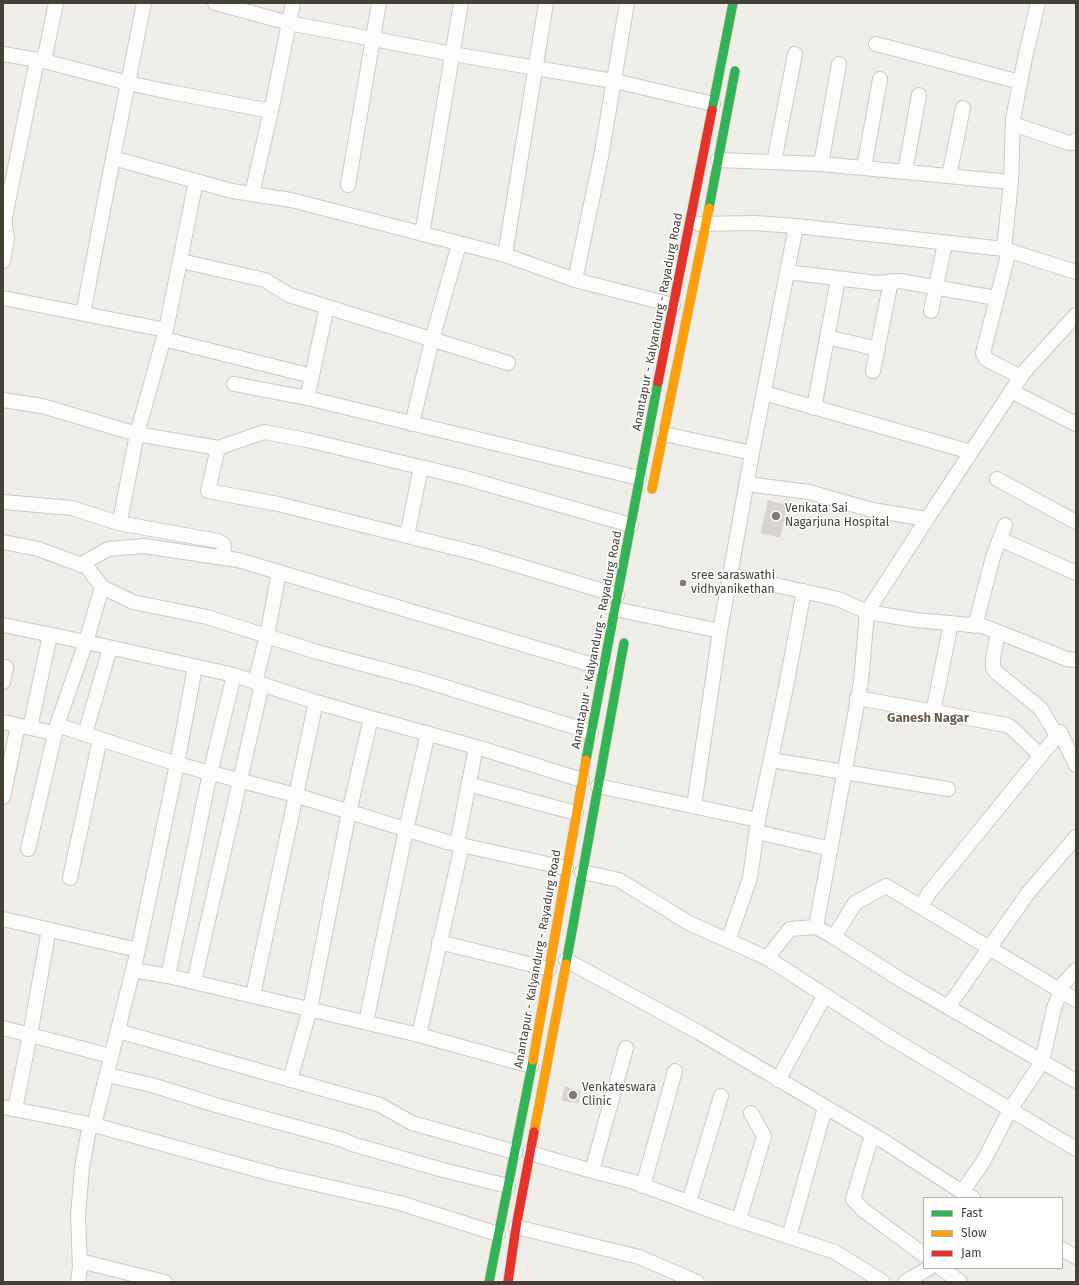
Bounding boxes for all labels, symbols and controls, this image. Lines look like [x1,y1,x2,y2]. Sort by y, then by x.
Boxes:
street label: Anantapur - Kalyandurg - Rayadurg Road [630,212,686,432]
place label: Venkata Sai Nagarjuna Hospital [785,502,889,530]
marker: Venkata Sai Nagarjuna Hospital [770,510,782,522]
street label: Anantapur - Kalyandurg - Rayadurg Road [569,530,625,750]
place label: sree saraswathi vidhyanikethan [691,569,775,597]
marker: sree saraswathi vidhyanikethan [678,578,688,588]
district label: Ganesh Nagar [887,710,969,726]
street label: Anantapur - Kalyandurg - Rayadurg Road [512,849,564,1069]
place label: Venkateswara Clinic [582,1081,656,1109]
marker: Venkateswara Clinic [567,1089,579,1101]
legend [923,1197,1063,1269]
text: Fast [961,1206,983,1220]
text: Slow [961,1226,987,1240]
text: Jam [961,1246,981,1260]

